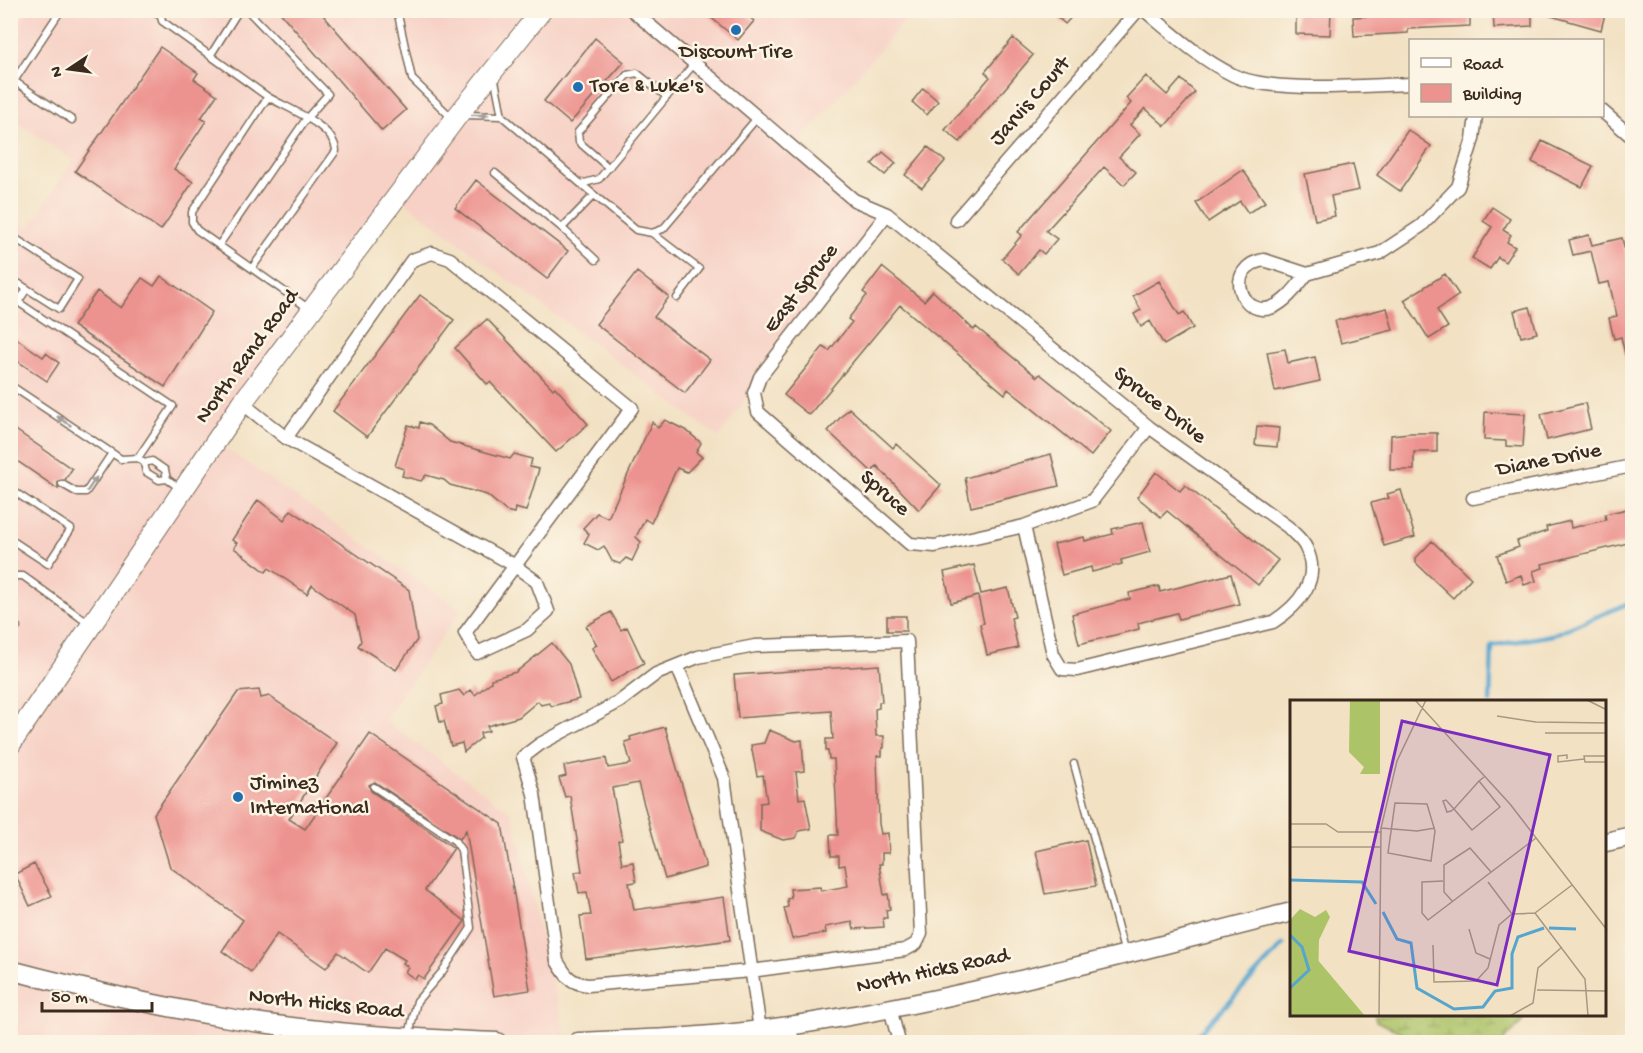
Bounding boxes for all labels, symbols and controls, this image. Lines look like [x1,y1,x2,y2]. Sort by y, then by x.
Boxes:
marker: Discount Tire [729,23,743,37]
north arrow [39,39,99,99]
legend [1409,39,1604,117]
place label: Discount Tire [677,40,793,66]
street label: Jarvis Court [985,50,1078,152]
text: Road [1463,55,1504,76]
text: N [47,64,68,79]
place label: Tore & Luke's [588,74,704,100]
marker: Tore & Luke's [571,80,585,94]
text: Building [1462,85,1522,106]
one-way arrow [471,110,490,120]
street label: East Spruce [759,239,845,339]
street label: North Rand Road [190,283,307,429]
street label: Spruce Drive [1107,362,1211,451]
one-way arrow [55,415,72,426]
street label: Diane Drive [1492,438,1604,484]
street label: Spruce [854,465,915,523]
one-way arrow [86,476,98,492]
inset map [1290,700,1607,1017]
place label: Jiminez International [250,771,369,822]
marker: Jiminez International [231,790,245,804]
street label: North Hicks Road [854,943,1014,1001]
scale bar [42,975,152,1013]
street label: North Hicks Road [247,984,407,1026]
text: 50 m [51,988,88,1009]

